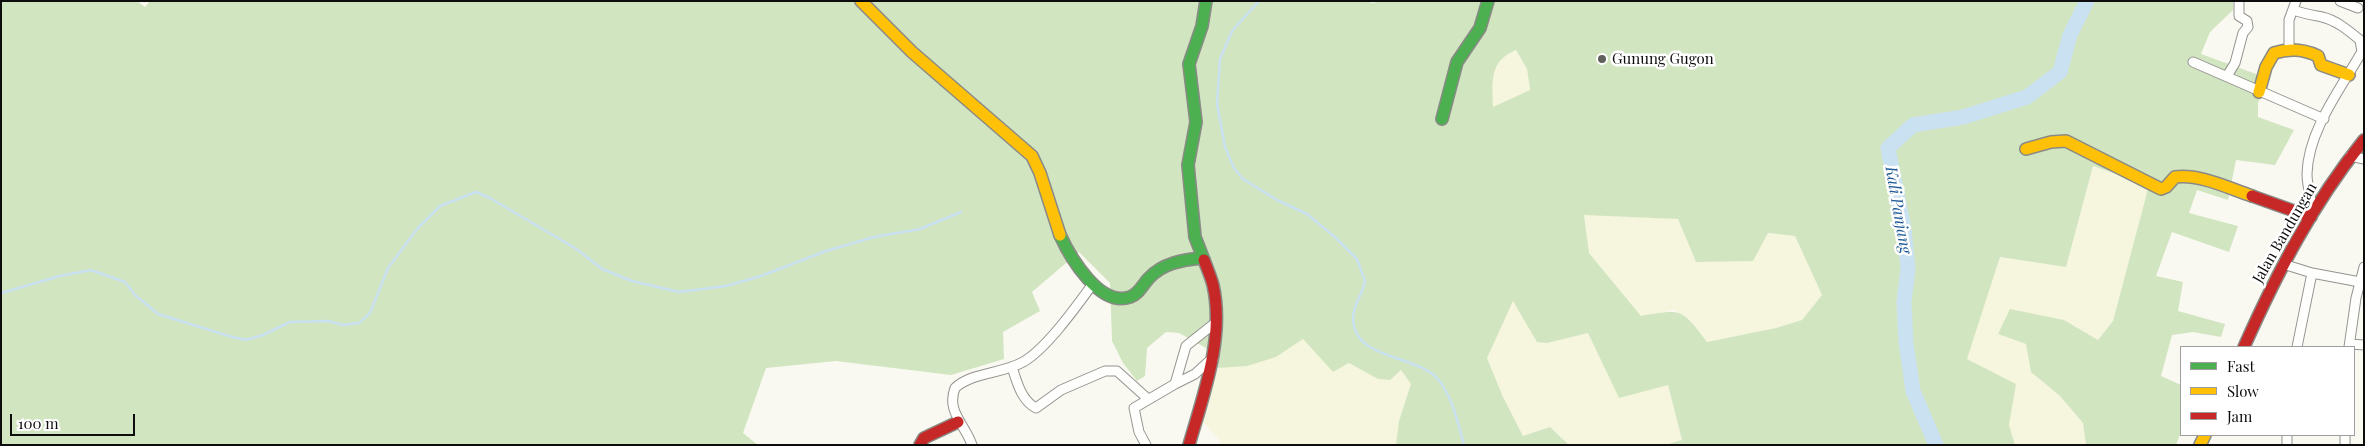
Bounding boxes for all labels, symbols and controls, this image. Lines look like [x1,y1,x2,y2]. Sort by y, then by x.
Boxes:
place label: Gunung Gugon [1612,50,1714,68]
marker: Gunung Gugon [1596,53,1608,65]
water label: Kali Panjang [1881,165,1915,255]
street label: Jalan Bandungan [2249,180,2321,286]
legend [2180,346,2355,436]
text: Fast [2227,356,2255,376]
text: Slow [2227,381,2259,401]
scale bar [12,404,138,436]
text: Jam [2227,406,2252,426]
text: 100 m [18,413,59,433]

